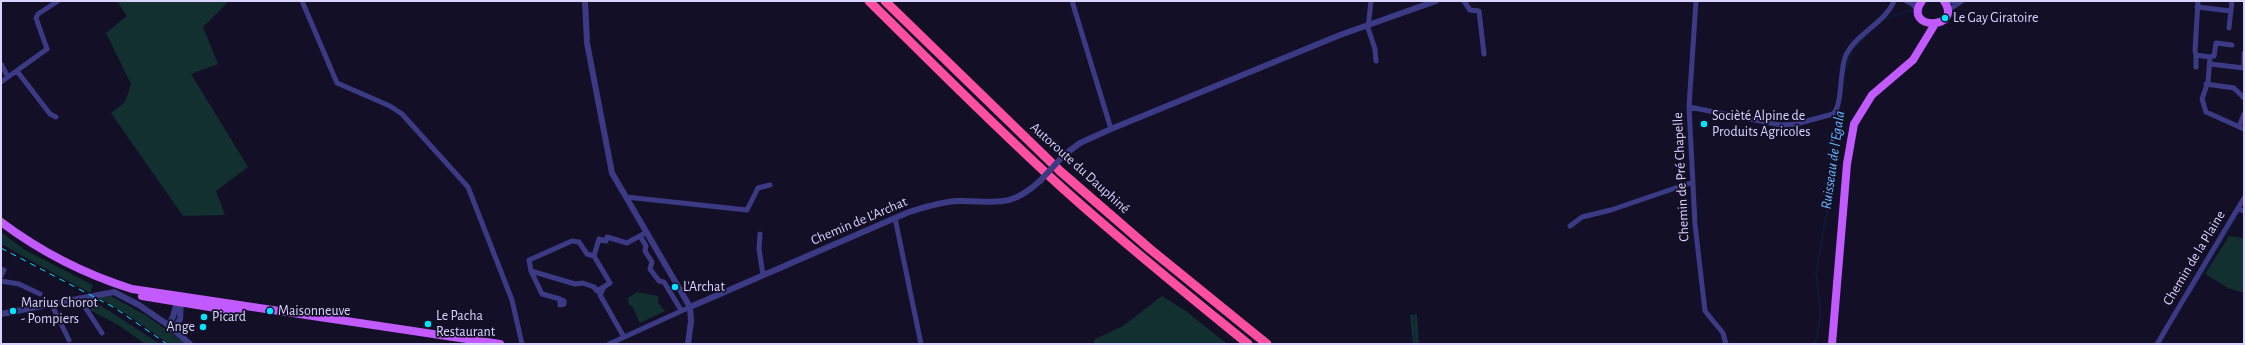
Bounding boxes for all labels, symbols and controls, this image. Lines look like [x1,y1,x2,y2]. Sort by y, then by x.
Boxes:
place label: Le Gay Giratoire [1953,10,2038,26]
marker: Le Gay Giratoire [1940,13,1950,23]
place label: Socièté Alpine de Produits Agricoles [1712,108,1810,140]
water label: Ruisseau de l'Egala [1817,110,1849,210]
street label: Chemin de Pré Chapelle [1669,112,1693,242]
street label: Autoroute du Dauphiné [1027,119,1133,217]
marker: Socièté Alpine de Produits Agricoles [1699,119,1709,129]
street label: Chemin de L'Archat [808,193,910,249]
street label: Chemin de la Plaine [2159,208,2229,308]
place label: L'Archat [683,279,725,295]
marker: L'Archat [670,282,680,292]
place label: Marius Chorot - Pompiers [21,295,98,328]
place label: Maisonneuve [278,303,351,319]
marker: Marius Chorot - Pompiers [8,306,18,316]
marker: Maisonneuve [265,306,275,316]
place label: Le Pacha Restaurant [436,308,495,340]
place label: Picard [212,309,246,325]
marker: Picard [199,312,209,322]
place label: Ange [167,319,195,335]
marker: Le Pacha Restaurant [423,319,433,329]
marker: Ange [198,322,208,332]

